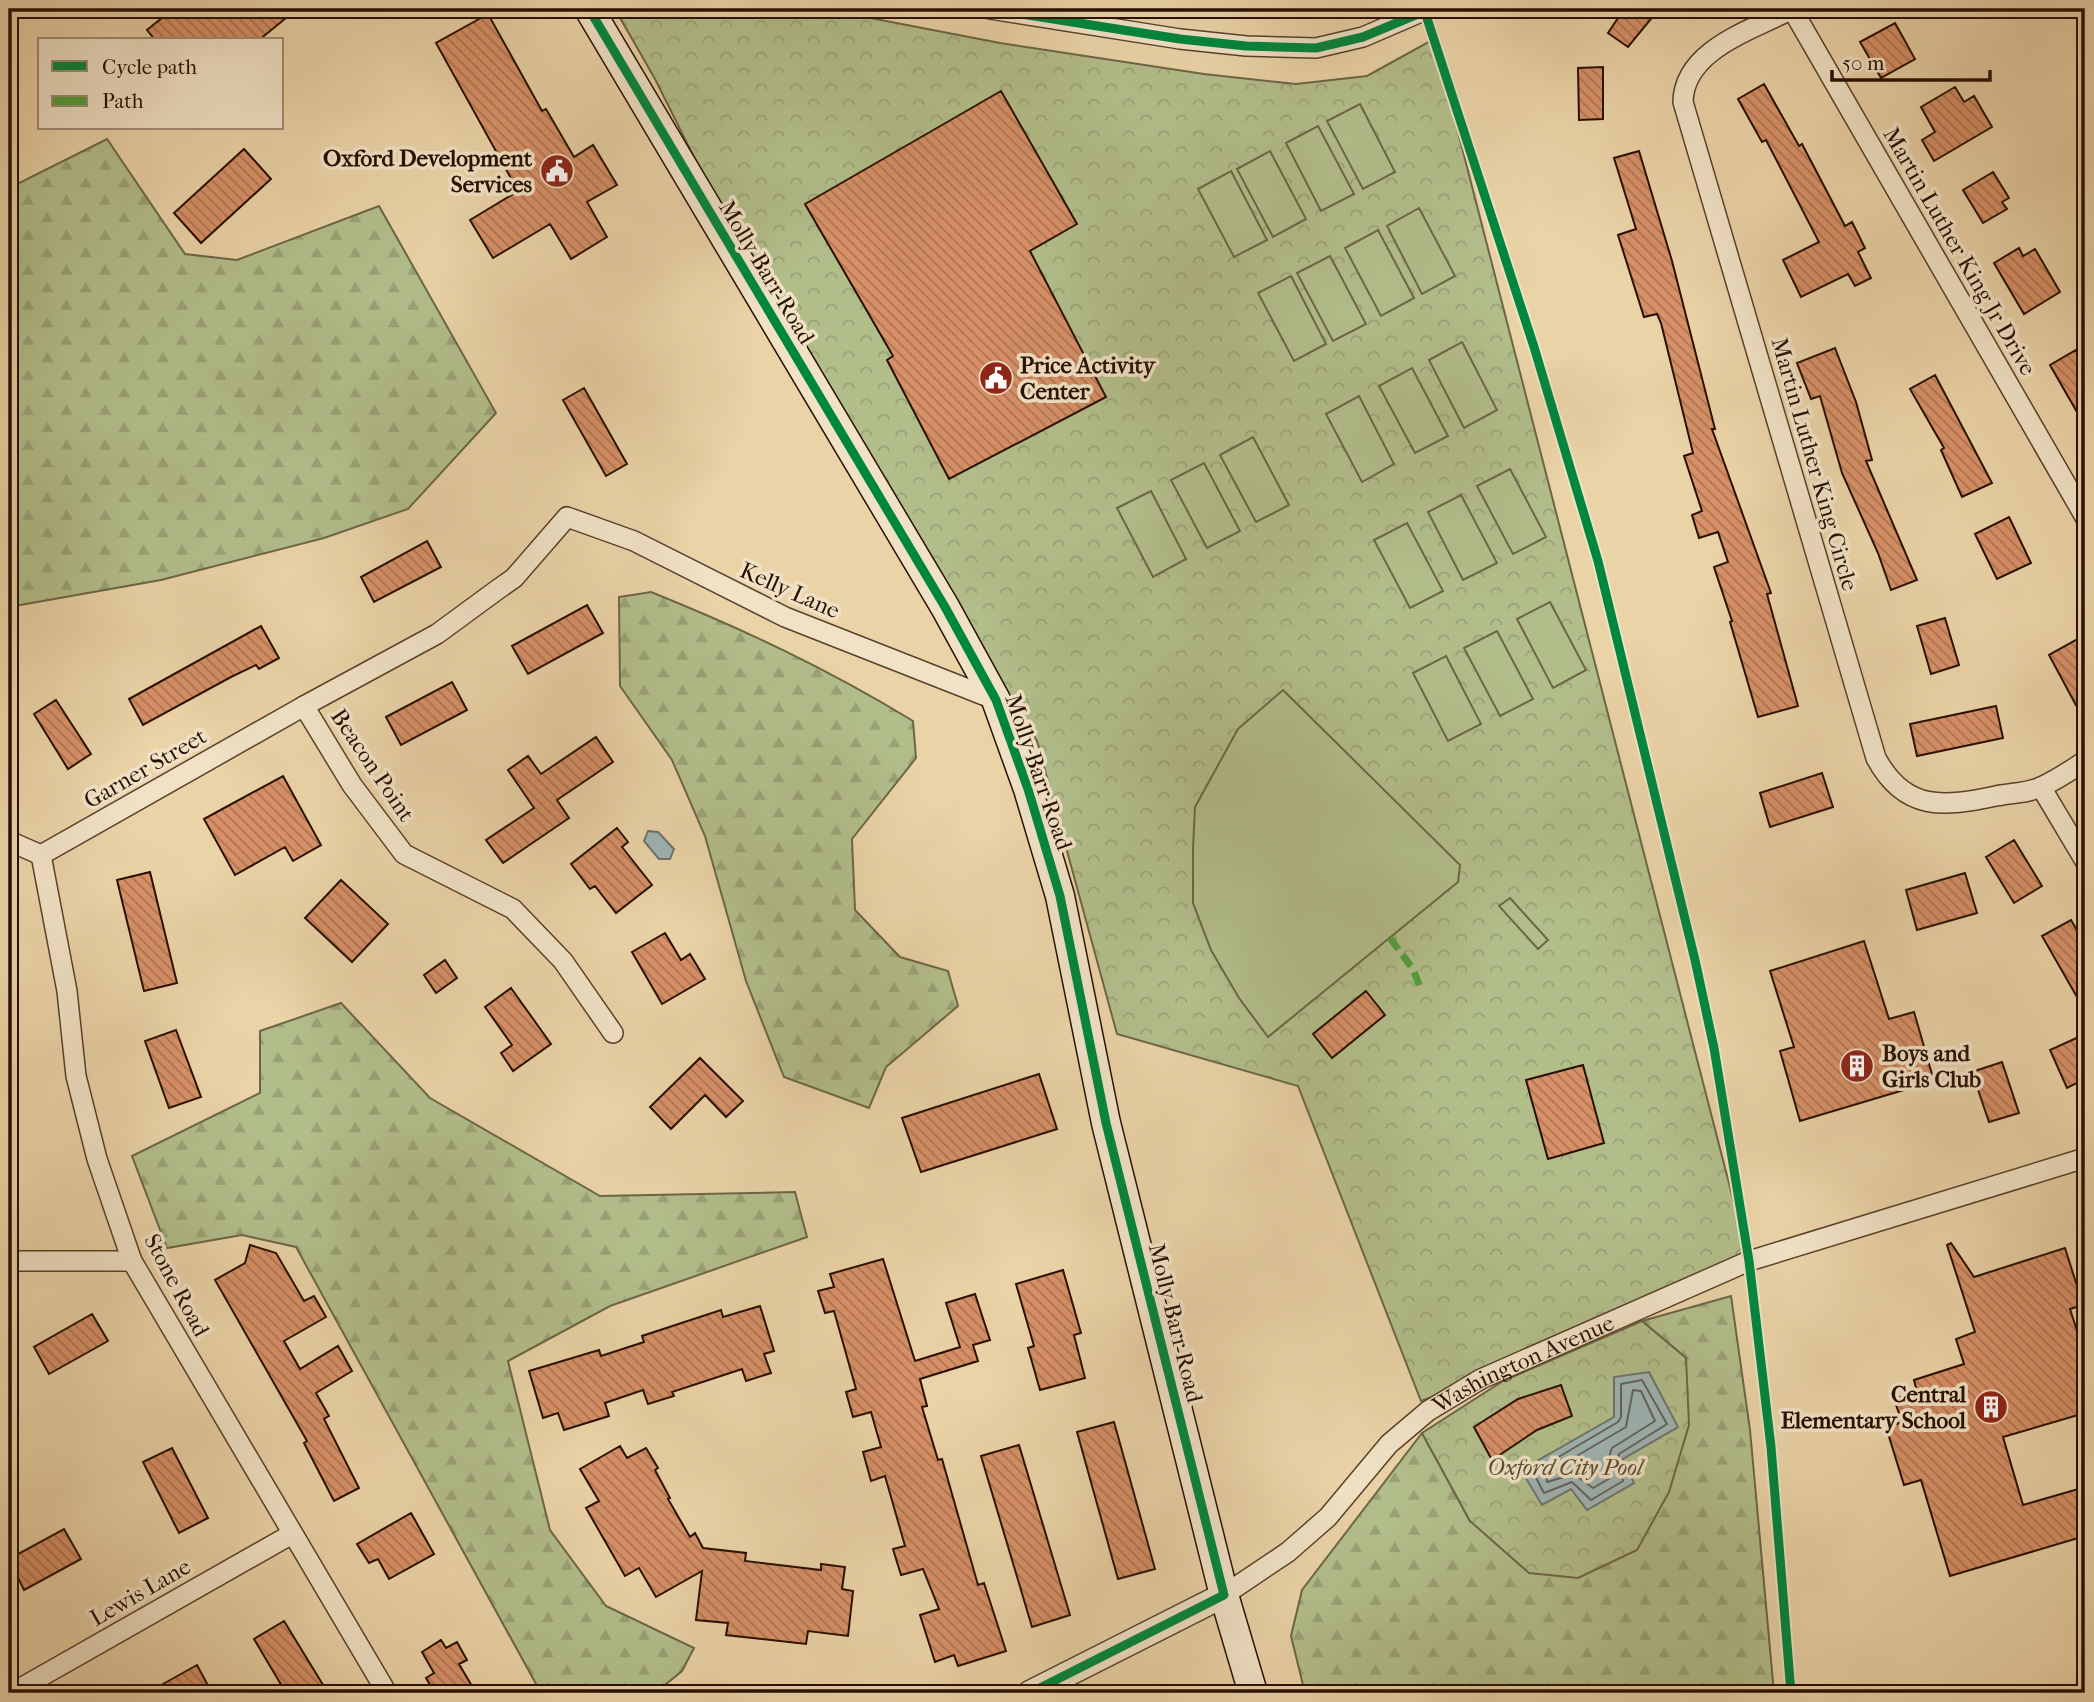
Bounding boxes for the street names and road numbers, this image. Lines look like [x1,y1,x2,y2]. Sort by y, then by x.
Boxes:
street label: Martin Luther King Jr Drive [1877,122,2042,380]
street label: Molly Barr Road [713,195,820,349]
street label: Martin Luther King Circle [1765,334,1864,594]
street label: Kelly Lane [736,557,844,624]
street label: Molly Barr Road [999,691,1078,854]
street label: Beacon Point [325,704,420,827]
street label: Garner Street [79,723,211,814]
street label: Stone Road [138,1229,215,1342]
street label: Molly Barr Road [1143,1241,1208,1406]
street label: Washington Avenue [1427,1309,1618,1420]
street label: Lewis Lane [85,1553,195,1632]

